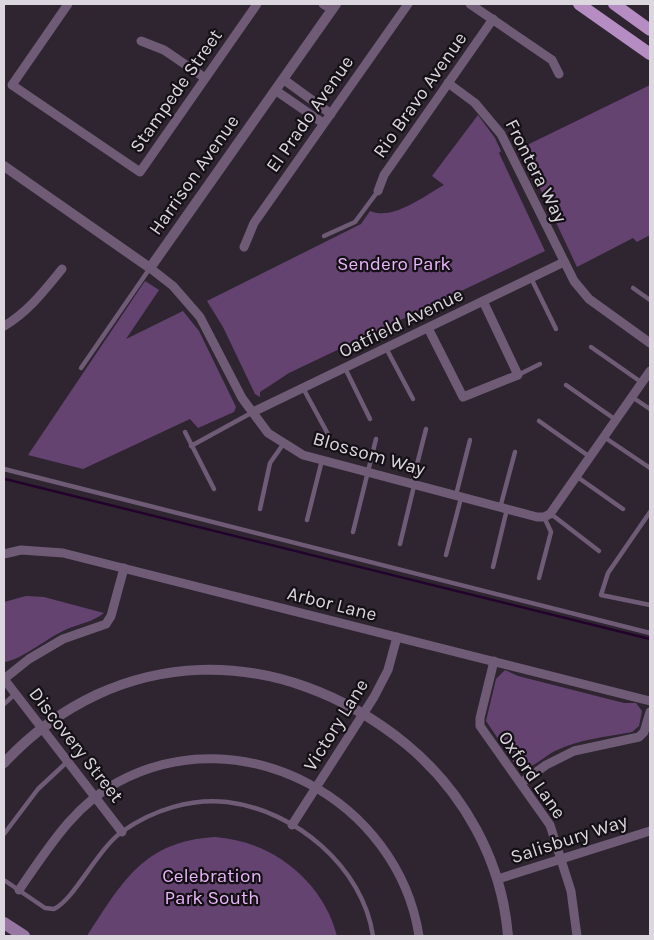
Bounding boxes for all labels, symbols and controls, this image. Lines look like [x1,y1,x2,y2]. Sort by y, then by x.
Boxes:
street label: Stampede Street [125,25,227,157]
street label: Rio Bravo Avenue [368,28,472,162]
street label: El Prado Avenue [262,52,358,176]
street label: Harrison Avenue [144,111,244,239]
street label: Frontera Way [501,116,572,227]
park label: Sendero Park [337,253,451,275]
street label: Oatfield Avenue [335,283,467,363]
street label: Blossom Way [310,427,428,481]
street label: Arbor Lane [285,582,379,626]
street label: Victory Lane [299,675,373,775]
street label: Discovery Street [24,683,128,807]
street label: Oxford Lane [494,727,570,823]
street label: Salisbury Way [508,810,630,868]
park label: Celebration Park South [162,865,262,909]

